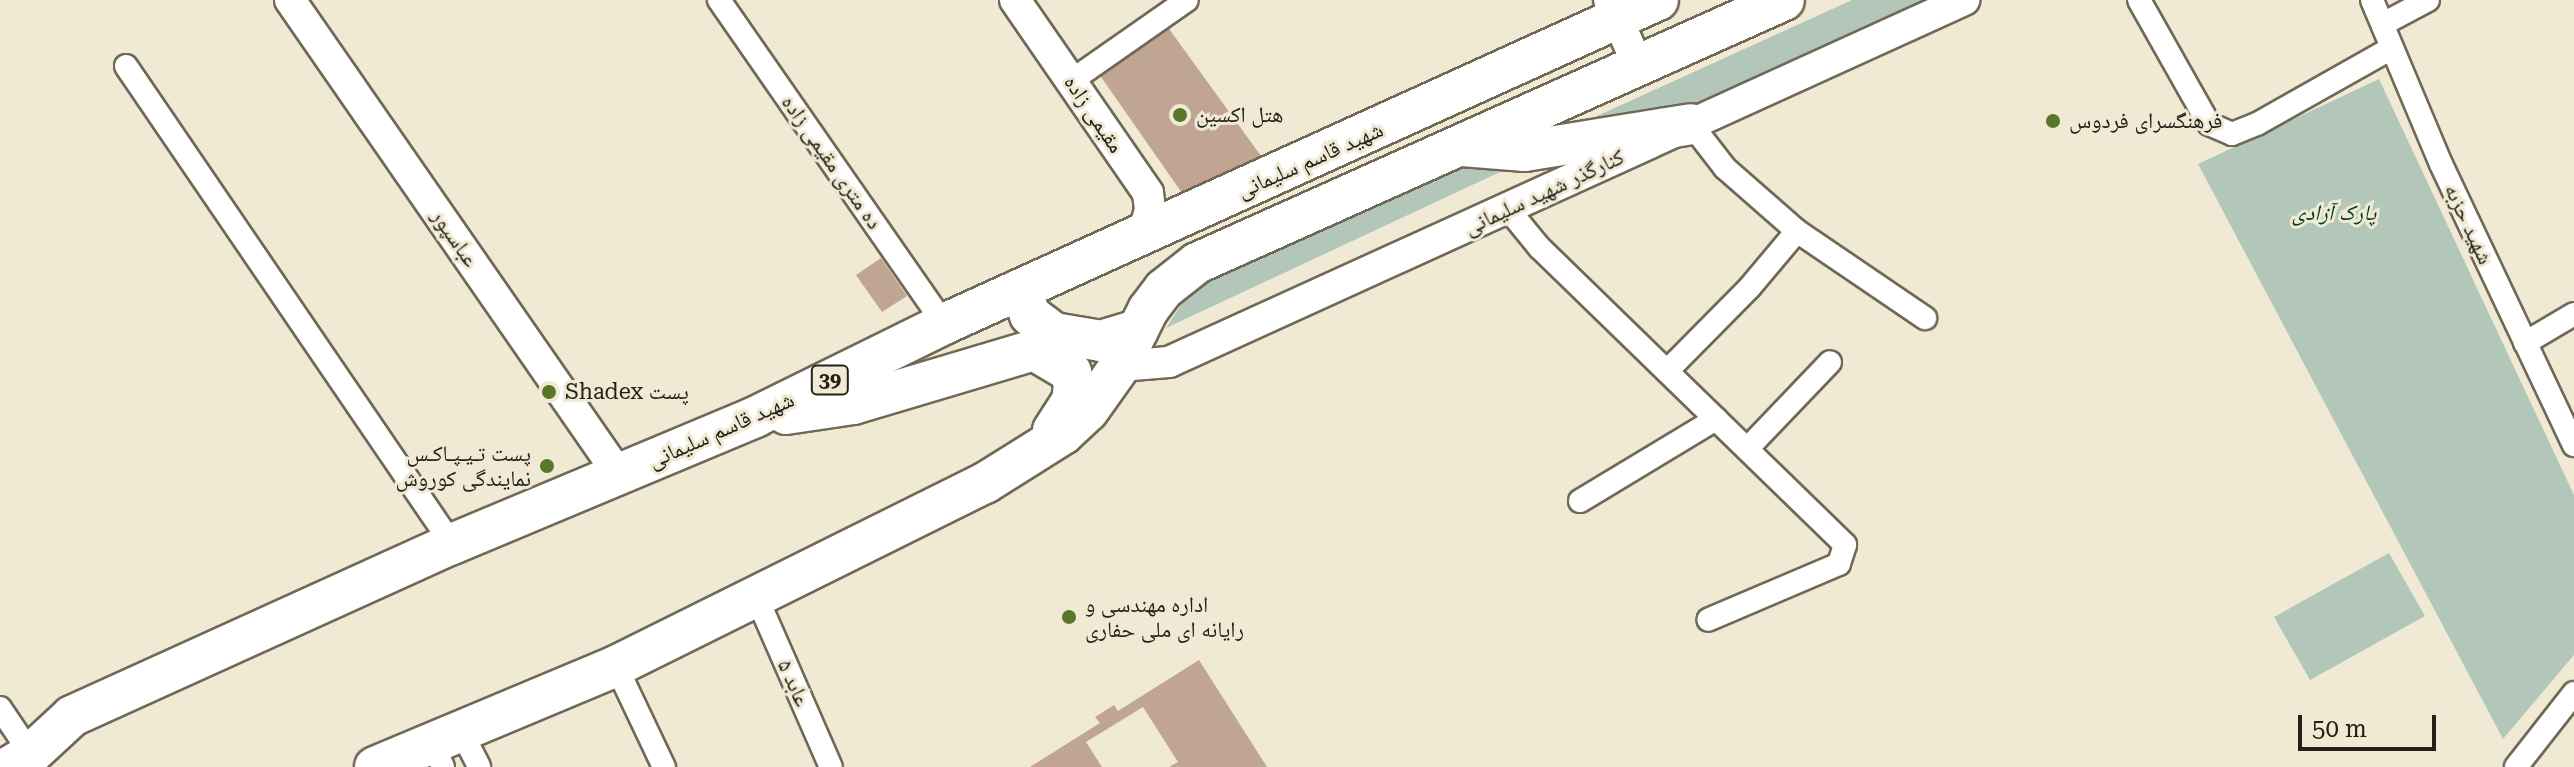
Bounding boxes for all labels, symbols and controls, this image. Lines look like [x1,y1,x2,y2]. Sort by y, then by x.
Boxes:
street label: مقیمی زاده [1058,70,1130,158]
street label: ده متری مقیمی زاده [776,90,888,234]
place label: هتل اکسین [1196,102,1283,128]
marker: هتل اکسین [1171,106,1189,124]
place label: فرهنگسرای فردوس [2069,108,2223,134]
marker: فرهنگسرای فردوس [2044,112,2062,130]
street label: شهید قاسم سلیمانی [1233,116,1387,204]
street label: کنارگذر شهید سلیمانی [1460,143,1628,241]
street label: شهید حزبه [2439,180,2499,268]
park label: پارک آزادی [2292,200,2376,226]
street label: عباسپور [426,204,484,272]
road number: 39 [810,364,850,396]
place label: Shadex پست [565,379,689,405]
marker: Shadex پست [540,383,558,401]
street label: شهید قاسم سلیمانی [644,386,798,474]
place label: پست تـیـپـاکـس نمایندگی کوروش [396,440,531,492]
marker: پست تـیـپـاکـس نمایندگی کوروش [538,457,556,475]
place label: اداره مهندسی و رایانه ای ملی حفاری [1085,591,1244,642]
marker: اداره مهندسی و رایانه ای ملی حفاری [1060,608,1078,626]
street label: عابد ۵ [772,655,816,711]
scale bar [2302,699,2440,749]
text: 50 m [2312,715,2367,743]

